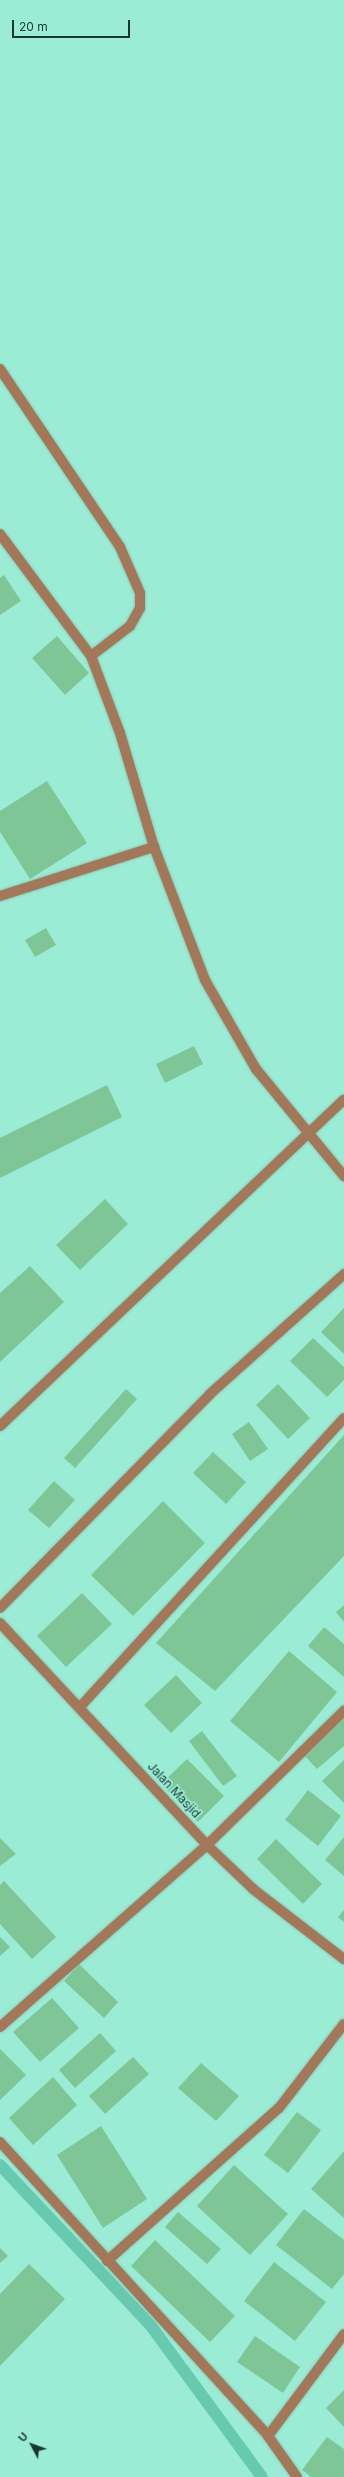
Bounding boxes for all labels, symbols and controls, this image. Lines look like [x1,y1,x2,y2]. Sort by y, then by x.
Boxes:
scale bar [14,12,132,38]
text: 20 m [19,19,48,34]
street label: Jalan Masjid [145,1759,203,1821]
north arrow [12,2425,52,2465]
text: U [15,2429,31,2445]

